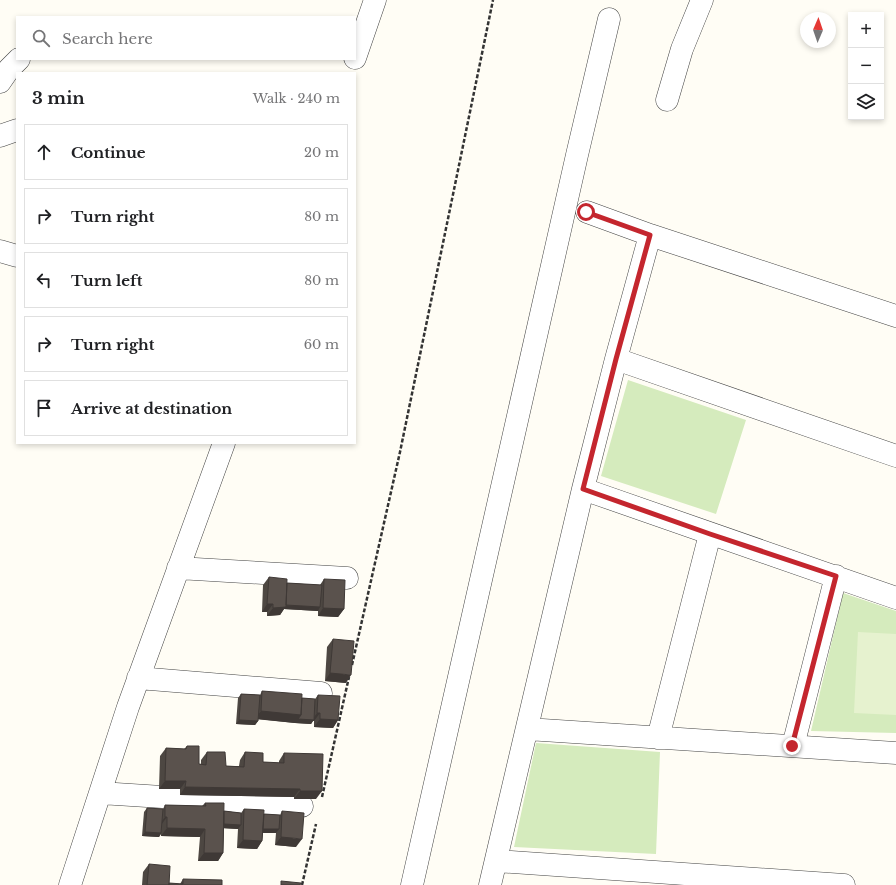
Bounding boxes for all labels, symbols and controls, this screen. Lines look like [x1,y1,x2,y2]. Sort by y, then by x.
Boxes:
north arrow [800,12,836,48]
map controls [848,12,884,120]
button: + [848,12,884,48]
search box [16,16,356,60]
icon: search [30,27,52,49]
text: Search here [62,29,153,48]
button: − [848,48,884,84]
button: layers [848,84,884,120]
text: 3 min [32,88,85,109]
text: Walk · 240 m [253,90,340,107]
icon: ahead [33,141,55,163]
text: Continue [71,143,146,162]
text: 20 m [304,144,339,161]
route start [577,203,595,221]
icon: right [33,205,55,227]
text: Turn right [71,207,154,226]
text: 80 m [304,208,339,225]
icon: left [33,269,55,291]
text: Turn left [71,271,142,290]
text: 80 m [304,272,339,289]
icon: right [33,333,55,355]
text: Turn right [71,335,154,354]
text: 60 m [304,336,339,353]
icon: arrive [33,397,55,419]
text: Arrive at destination [71,399,232,418]
route end [783,737,801,755]

